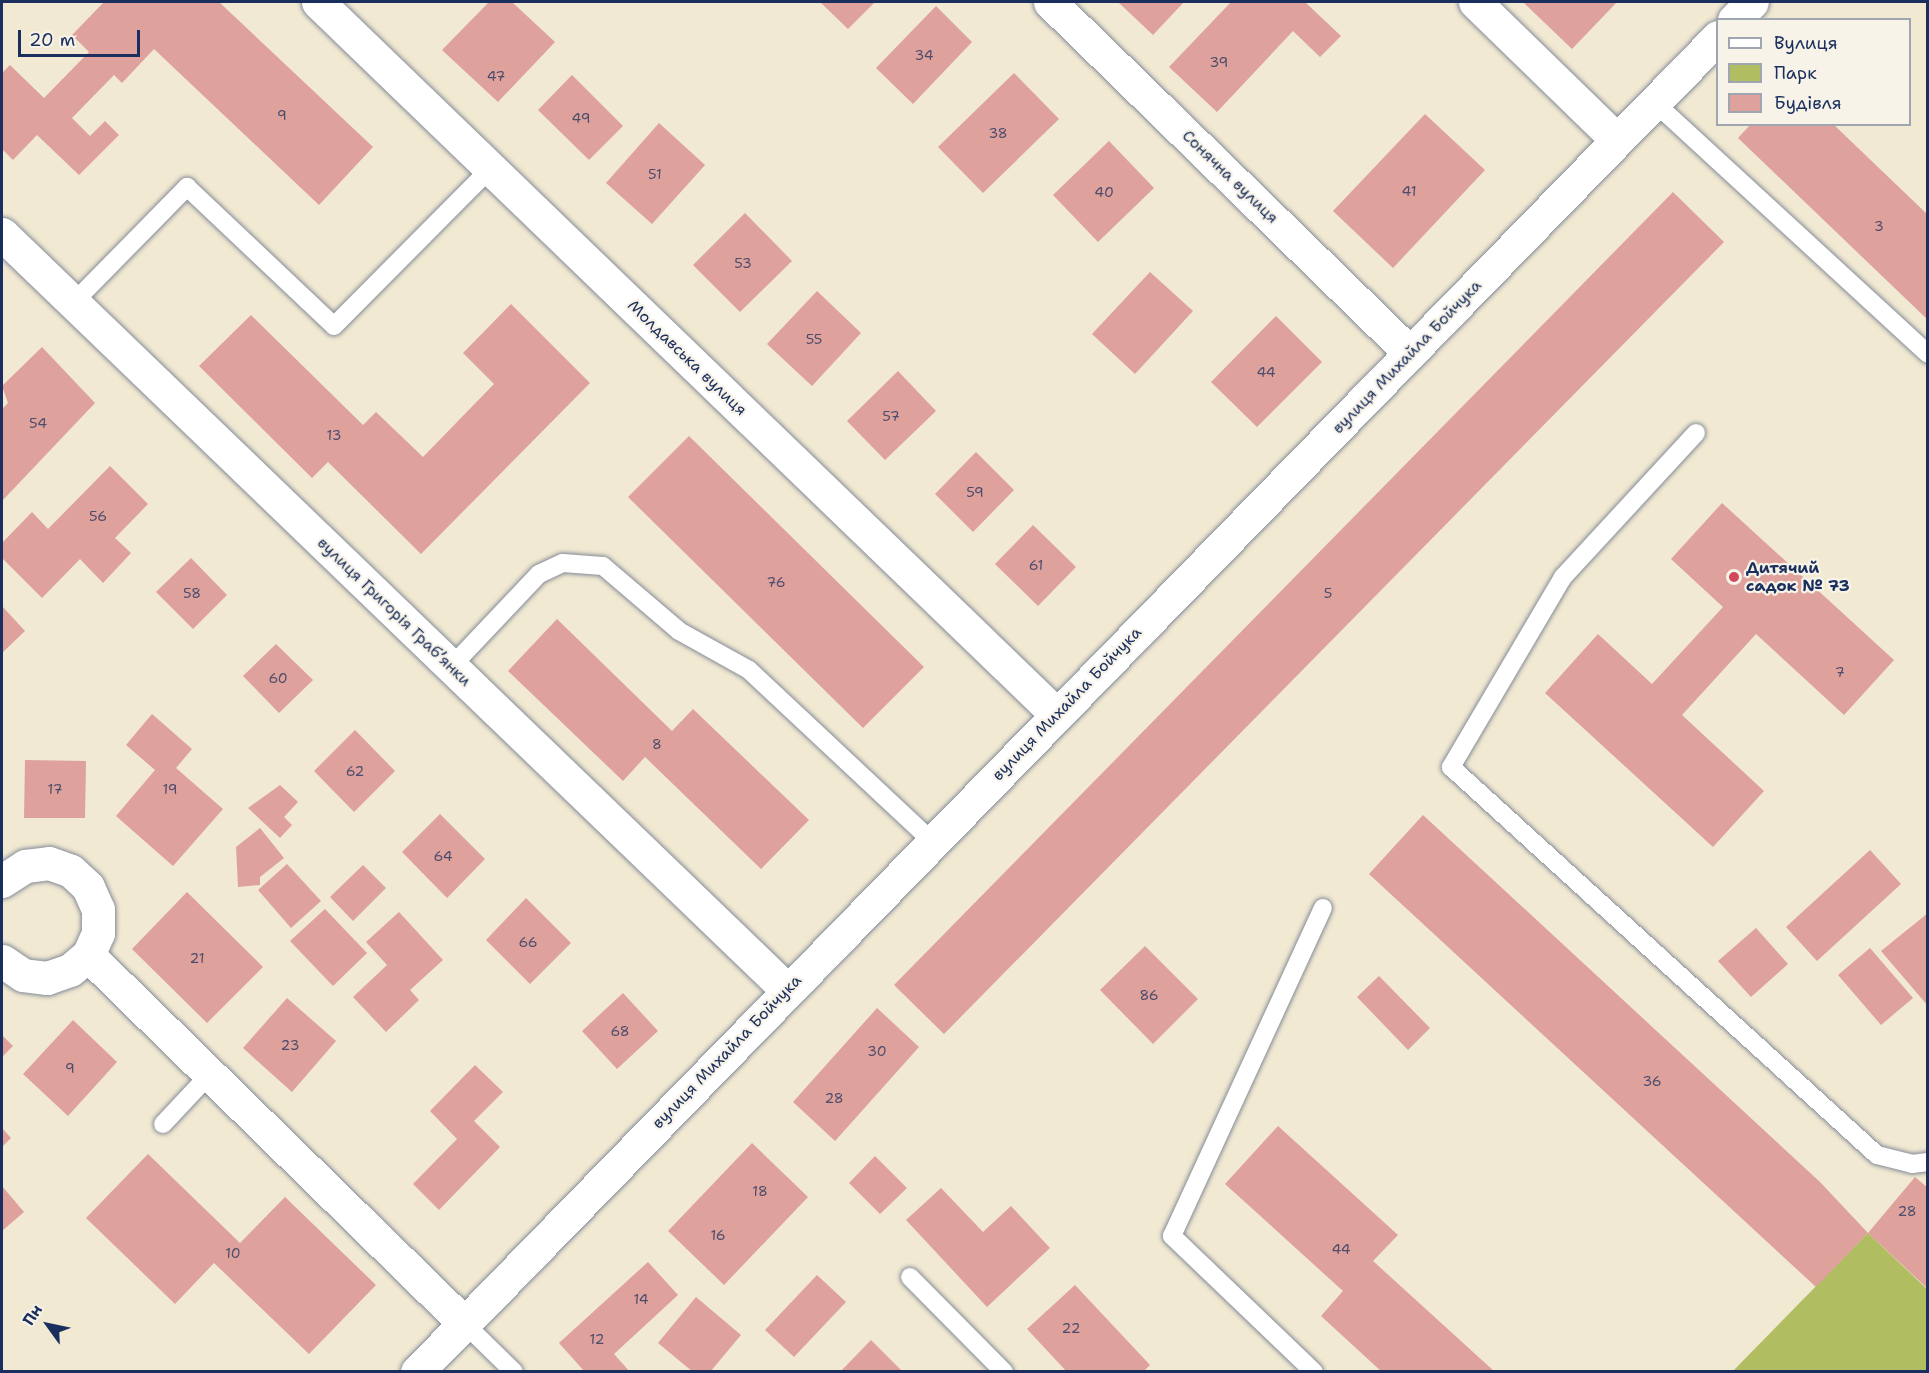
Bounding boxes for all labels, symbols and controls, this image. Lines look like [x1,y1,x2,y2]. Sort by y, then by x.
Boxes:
scale bar [21,18,142,56]
legend [1716,18,1911,126]
text: 20 m [29,28,75,52]
text: Вулиця [1774,31,1838,55]
house number: 34 [914,47,934,63]
house number: 39 [1210,54,1228,70]
text: Парк [1774,61,1817,85]
house number: 47 [487,68,505,84]
text: Будівля [1774,91,1842,115]
house number: 9 [277,107,287,123]
house number: 49 [572,110,590,126]
house number: 38 [988,125,1008,141]
street label: Сонячна вулиця [1178,126,1282,228]
house number: 51 [648,166,662,182]
house number: 41 [1402,183,1416,199]
house number: 40 [1094,184,1114,200]
house number: 3 [1874,218,1884,234]
house number: 53 [734,255,752,271]
street label: вулиця Михайла Бойчука [1328,276,1486,438]
street label: Молдавська вулиця [623,296,751,420]
house number: 55 [806,331,822,347]
house number: 44 [1256,364,1276,380]
house number: 57 [882,408,900,424]
house number: 54 [29,415,47,431]
house number: 13 [327,427,341,443]
house number: 59 [966,484,984,500]
house number: 56 [89,508,107,524]
street label: вулиця Григорія Грабʼянки [313,533,475,691]
house number: 61 [1029,557,1043,573]
place label: Дитячий садок № 73 [1746,558,1850,596]
marker: Дитячий садок № 73 [1727,570,1741,584]
house number: 76 [766,574,786,590]
house number: 58 [183,585,201,601]
house number: 5 [1324,585,1332,601]
street label: вулиця Михайла Бойчука [988,623,1146,785]
house number: 7 [1835,664,1845,680]
house number: 60 [268,670,288,686]
house number: 8 [652,736,662,752]
house number: 62 [346,763,364,779]
house number: 17 [48,781,62,797]
house number: 19 [162,781,178,797]
house number: 64 [433,848,453,864]
house number: 66 [518,934,538,950]
house number: 21 [190,950,204,966]
street label: вулиця Михайла Бойчука [648,971,806,1133]
house number: 86 [1139,987,1159,1003]
house number: 68 [610,1023,630,1039]
house number: 23 [281,1037,299,1053]
house number: 30 [867,1043,887,1059]
house number: 9 [65,1060,75,1076]
house number: 36 [1642,1073,1662,1089]
house number: 28 [824,1090,844,1106]
house number: 18 [752,1183,768,1199]
house number: 28 [1897,1203,1917,1219]
house number: 16 [710,1227,726,1243]
house number: 44 [1331,1241,1351,1257]
house number: 10 [225,1245,241,1261]
house number: 14 [633,1291,649,1307]
north arrow [18,1295,78,1355]
text: Пн [18,1300,47,1330]
house number: 22 [1062,1320,1080,1336]
house number: 12 [590,1331,604,1347]

